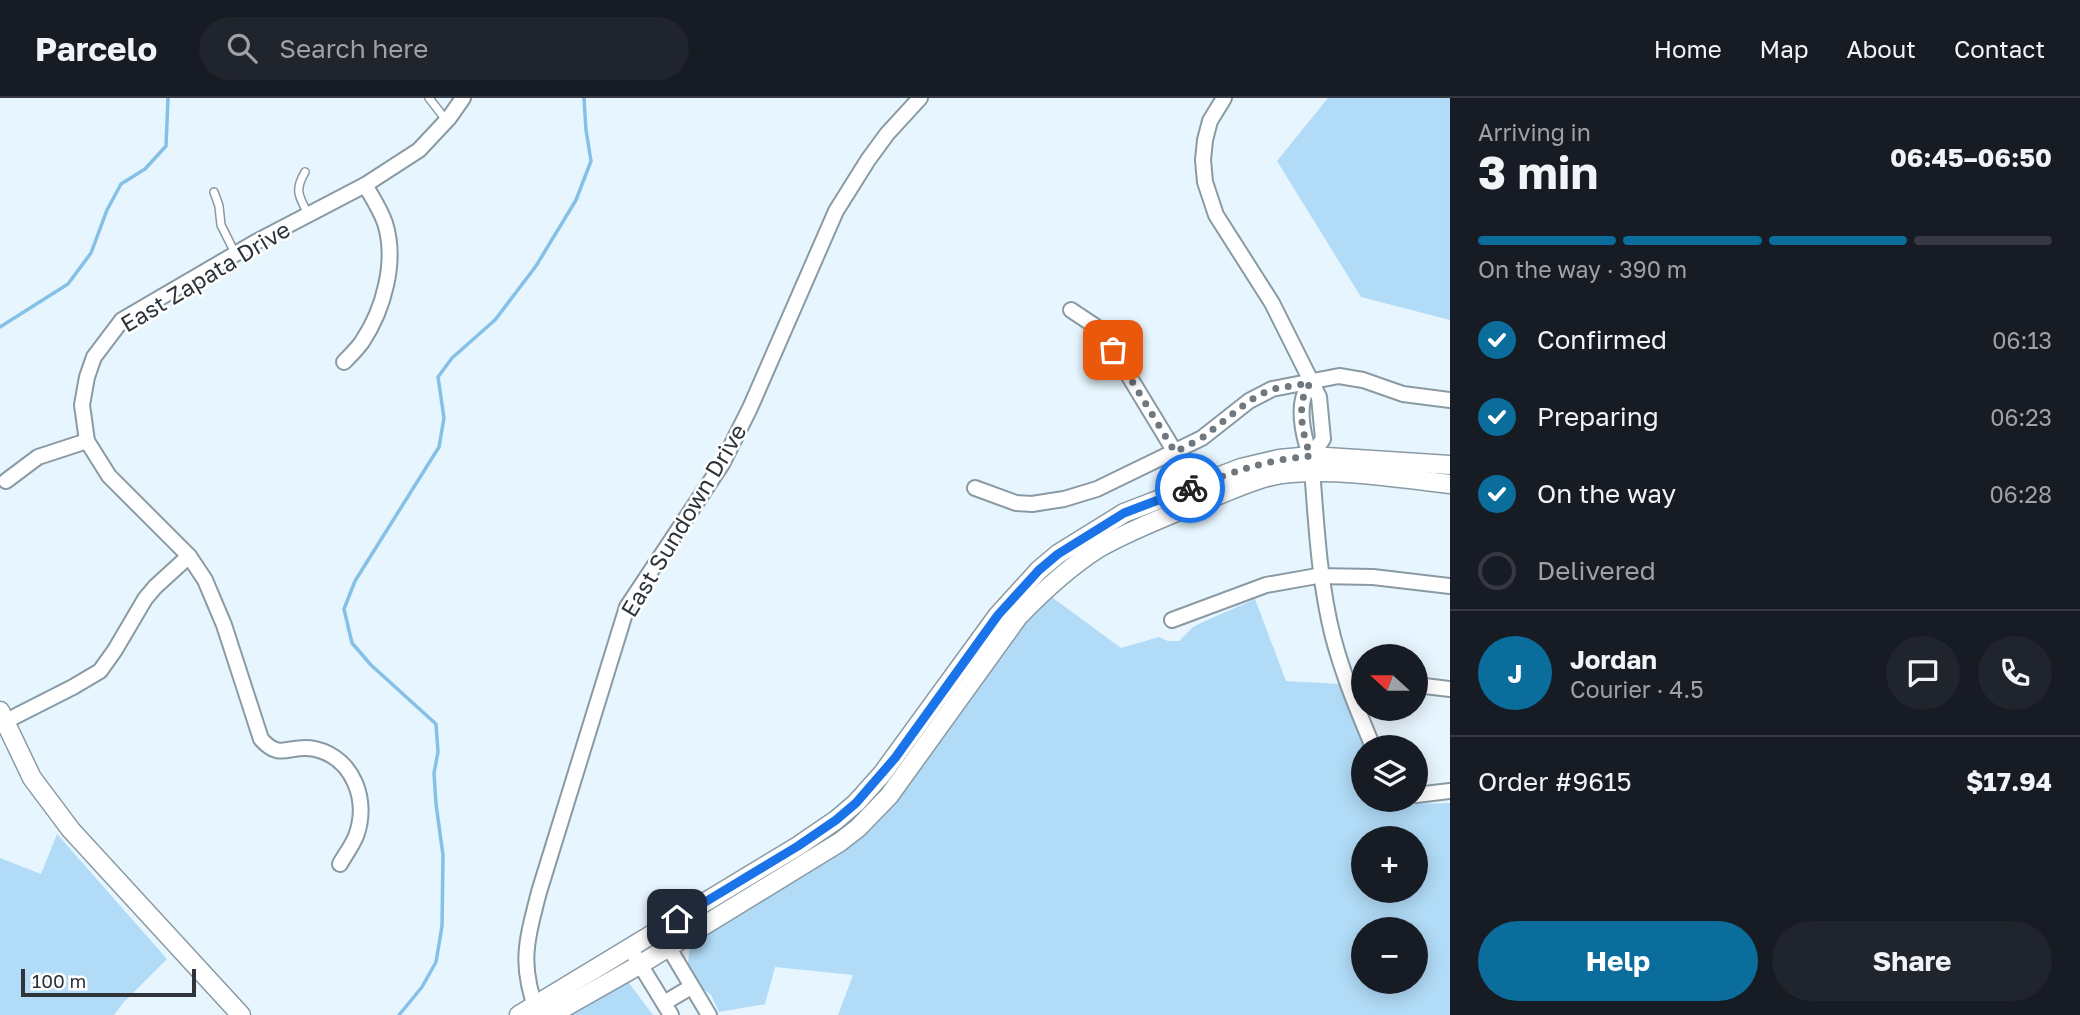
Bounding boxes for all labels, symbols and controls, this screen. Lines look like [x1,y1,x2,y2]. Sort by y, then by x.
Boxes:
search box [199,17,689,80]
text: Parcelo [35,29,157,68]
icon: search [223,29,261,67]
text: Search here [279,33,428,64]
text: Home [1654,34,1722,63]
text: Map [1760,34,1809,63]
text: About [1847,34,1916,63]
text: Contact [1954,34,2045,63]
text: Arriving in [1478,118,1591,146]
text: 06:45–06:50 [1890,142,2052,173]
text: 3 min [1478,144,1598,199]
street label: East Zapata Drive [115,214,295,338]
text: On the way · 390 m [1478,255,1687,283]
pin [1083,320,1143,380]
icon: check [1478,321,1516,359]
text: Confirmed [1537,324,1667,355]
text: 06:13 [1992,326,2052,354]
icon: bag [1094,331,1132,369]
icon: check [1478,398,1516,436]
text: Preparing [1537,401,1659,432]
text: 06:23 [1990,403,2052,431]
street label: East Sundown Drive [614,419,752,621]
courier [1155,453,1225,523]
icon: bike [1171,469,1209,507]
icon: check [1478,475,1516,513]
text: On the way [1537,478,1676,509]
text: 06:28 [1990,480,2052,508]
text: Delivered [1537,555,1656,586]
button: chat [1886,636,1960,710]
button: phone [1978,636,2052,710]
north arrow [1351,644,1428,721]
map controls [1351,644,1428,994]
text: Jordan [1570,644,1657,675]
text: J [1508,658,1522,689]
text: Courier · 4.5 [1570,675,1703,703]
button: layers [1351,735,1428,812]
text: Order #9615 [1478,766,1632,797]
text: $17.94 [1966,766,2052,797]
button: + [1351,826,1428,903]
pin [647,889,707,949]
icon: home [658,900,696,938]
button: − [1351,917,1428,994]
button: Help [1478,921,1758,1001]
button: Share [1772,921,2052,1001]
scale bar [21,966,196,998]
text: 100 m [32,969,86,992]

